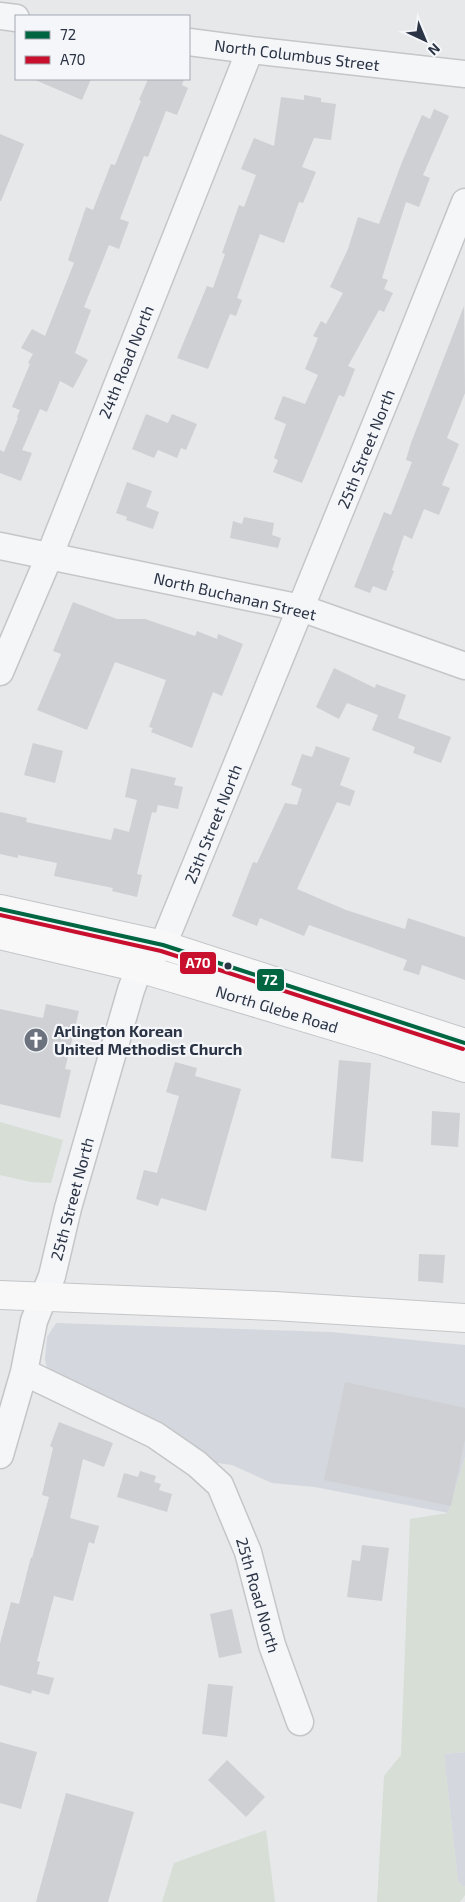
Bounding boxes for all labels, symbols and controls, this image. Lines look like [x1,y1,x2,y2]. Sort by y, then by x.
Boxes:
legend [15,15,190,80]
north arrow [400,15,450,65]
text: 72 [60,25,76,43]
street label: North Columbus Street [213,35,381,74]
text: N [425,40,444,59]
text: A70 [60,50,86,68]
street label: 24th Road North [94,302,157,421]
street label: 25th Street North [333,386,398,511]
street label: North Buchanan Street [152,568,318,623]
street label: 25th Street North [180,761,245,886]
line badge: A70 [179,951,217,975]
text: A70 [185,954,211,971]
unlabelled marker [223,961,233,971]
line badge: 72 [256,968,285,992]
text: 72 [262,971,278,988]
street label: North Glebe Road [214,981,341,1036]
place label: Arlington Korean United Methodist Church [54,1021,242,1058]
church icon: Arlington Korean United Methodist Church [23,1027,49,1053]
street label: 25th Street North [46,1135,97,1263]
street label: 25th Road North [233,1535,284,1655]

